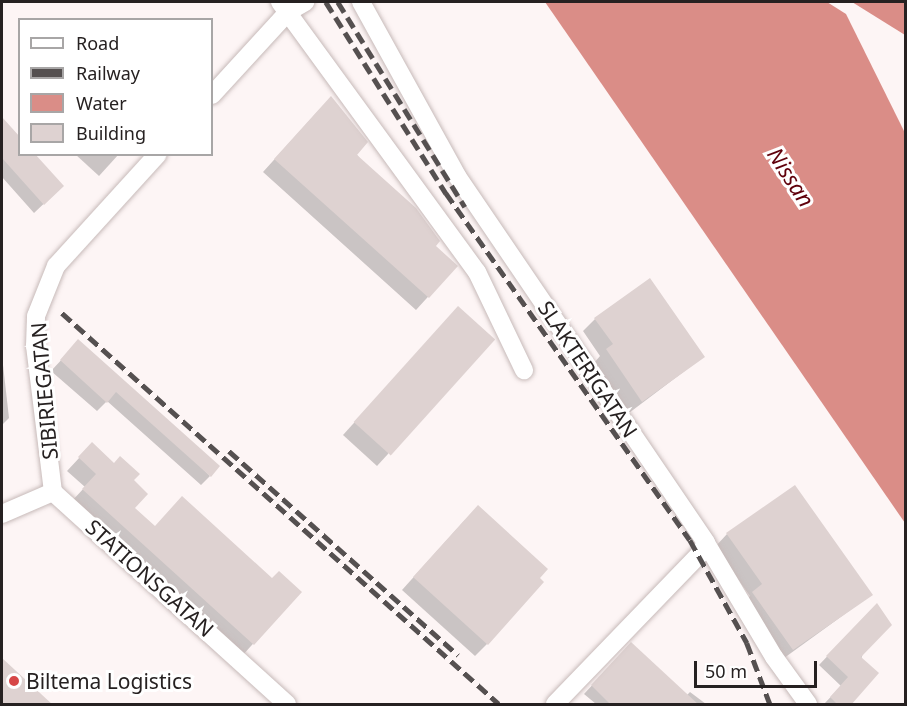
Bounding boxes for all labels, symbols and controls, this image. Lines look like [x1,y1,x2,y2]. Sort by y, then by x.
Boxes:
legend [18,18,213,156]
text: Road [76,31,119,55]
text: Railway [76,61,140,85]
text: Water [76,91,127,115]
text: Building [76,121,146,145]
water label: Nissan [762,142,820,212]
street label: SLAKTERIGATAN [533,296,643,442]
street label: SIBIRIEGATAN [25,321,63,461]
street label: STATIONSGATAN [81,514,219,642]
scale bar [697,649,820,687]
text: 50 m [705,659,747,683]
place label: Biltema Logistics [26,668,192,694]
marker: Biltema Logistics [7,674,21,688]

